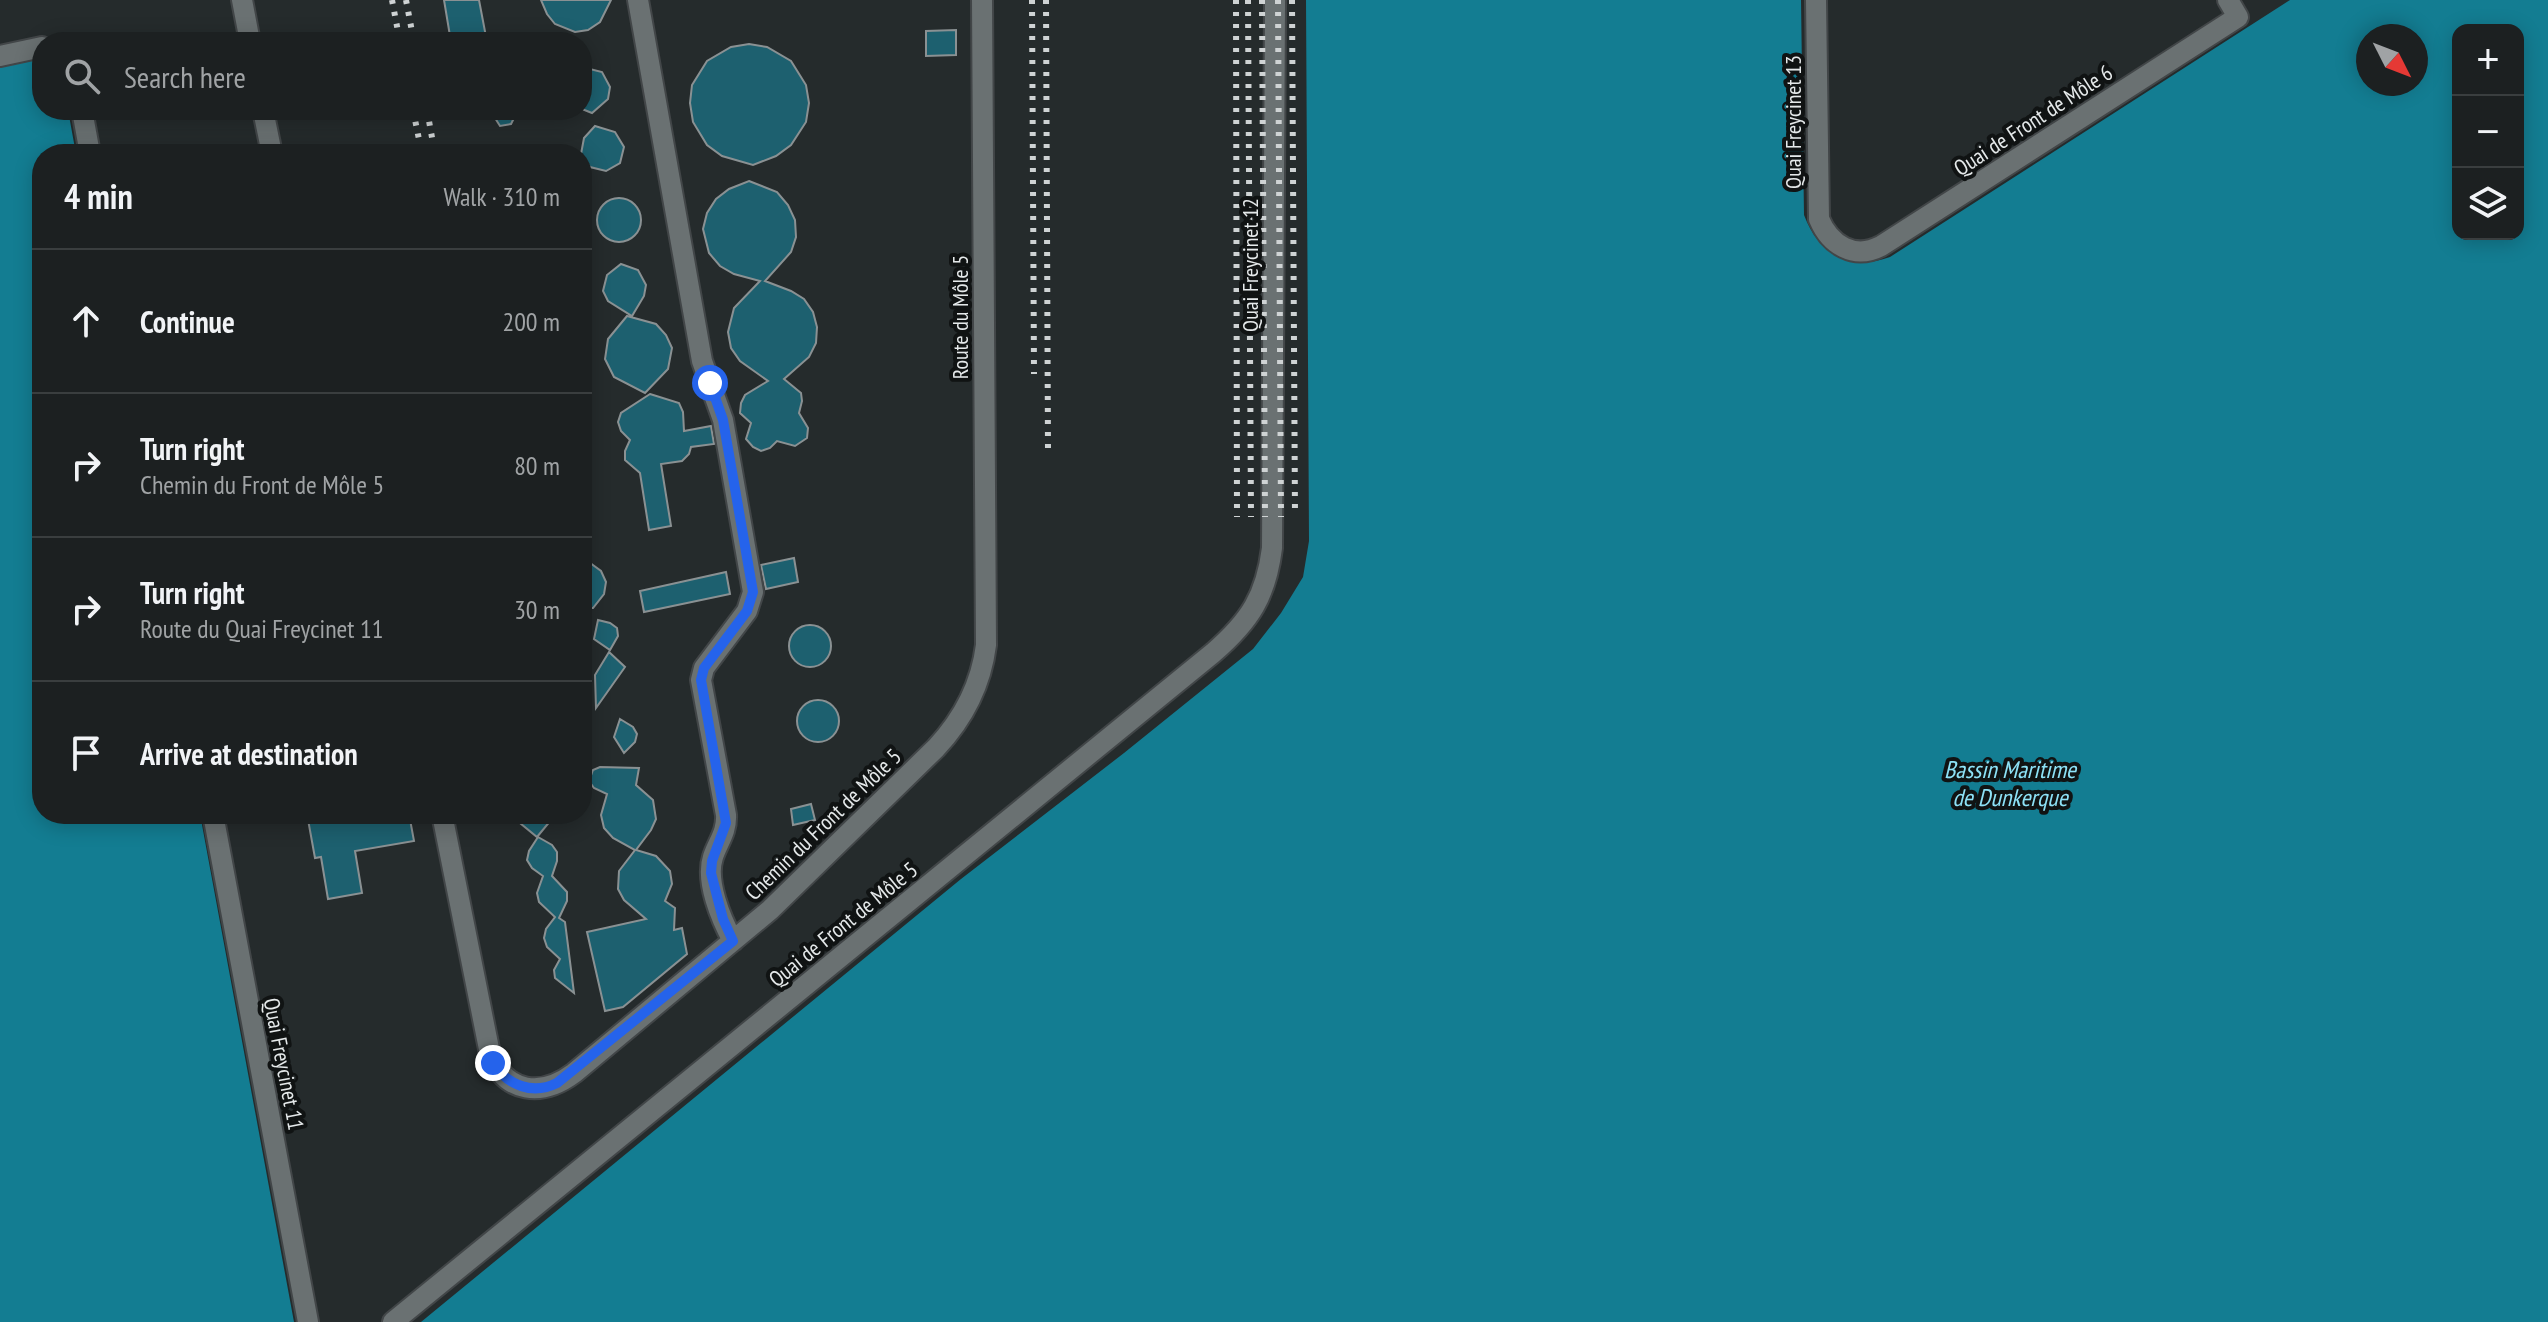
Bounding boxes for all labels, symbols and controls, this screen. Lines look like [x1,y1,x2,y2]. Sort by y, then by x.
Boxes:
north arrow [2356,24,2428,96]
map controls [2452,24,2524,240]
button: + [2452,24,2524,96]
search box [32,32,592,120]
icon: search [60,54,104,98]
street label: Quai Freycinet 13 [1779,55,1807,189]
text: Search here [124,57,246,96]
street label: Quai de Front de Môle 6 [1948,58,2118,182]
button: − [2452,96,2524,168]
button: layers [2452,168,2524,240]
text: 4 min [64,174,133,218]
text: Walk · 310 m [443,180,560,213]
street label: Quai Freycinet 12 [1236,198,1264,332]
street label: Route du Môle 5 [946,255,974,379]
icon: ahead [64,299,108,343]
text: Continue [140,302,235,341]
text: 200 m [502,305,560,338]
route start [692,365,728,401]
text: Turn right [140,429,244,468]
icon: right [64,443,108,487]
text: 80 m [514,449,560,482]
text: Chemin du Front de Môle 5 [140,468,384,501]
text: Turn right [140,573,244,612]
icon: right [64,587,108,631]
text: 30 m [514,593,560,626]
text: Route du Quai Freycinet 11 [140,612,383,645]
icon: arrive [64,731,108,775]
text: Arrive at destination [140,734,358,773]
street label: Chemin du Front de Môle 5 [739,742,907,906]
water label: Bassin Maritime de Dunkerque [1944,754,2078,813]
street label: Quai de Front de Môle 5 [763,855,923,993]
street label: Quai Freycinet 11 [257,996,311,1132]
route end [475,1045,511,1081]

